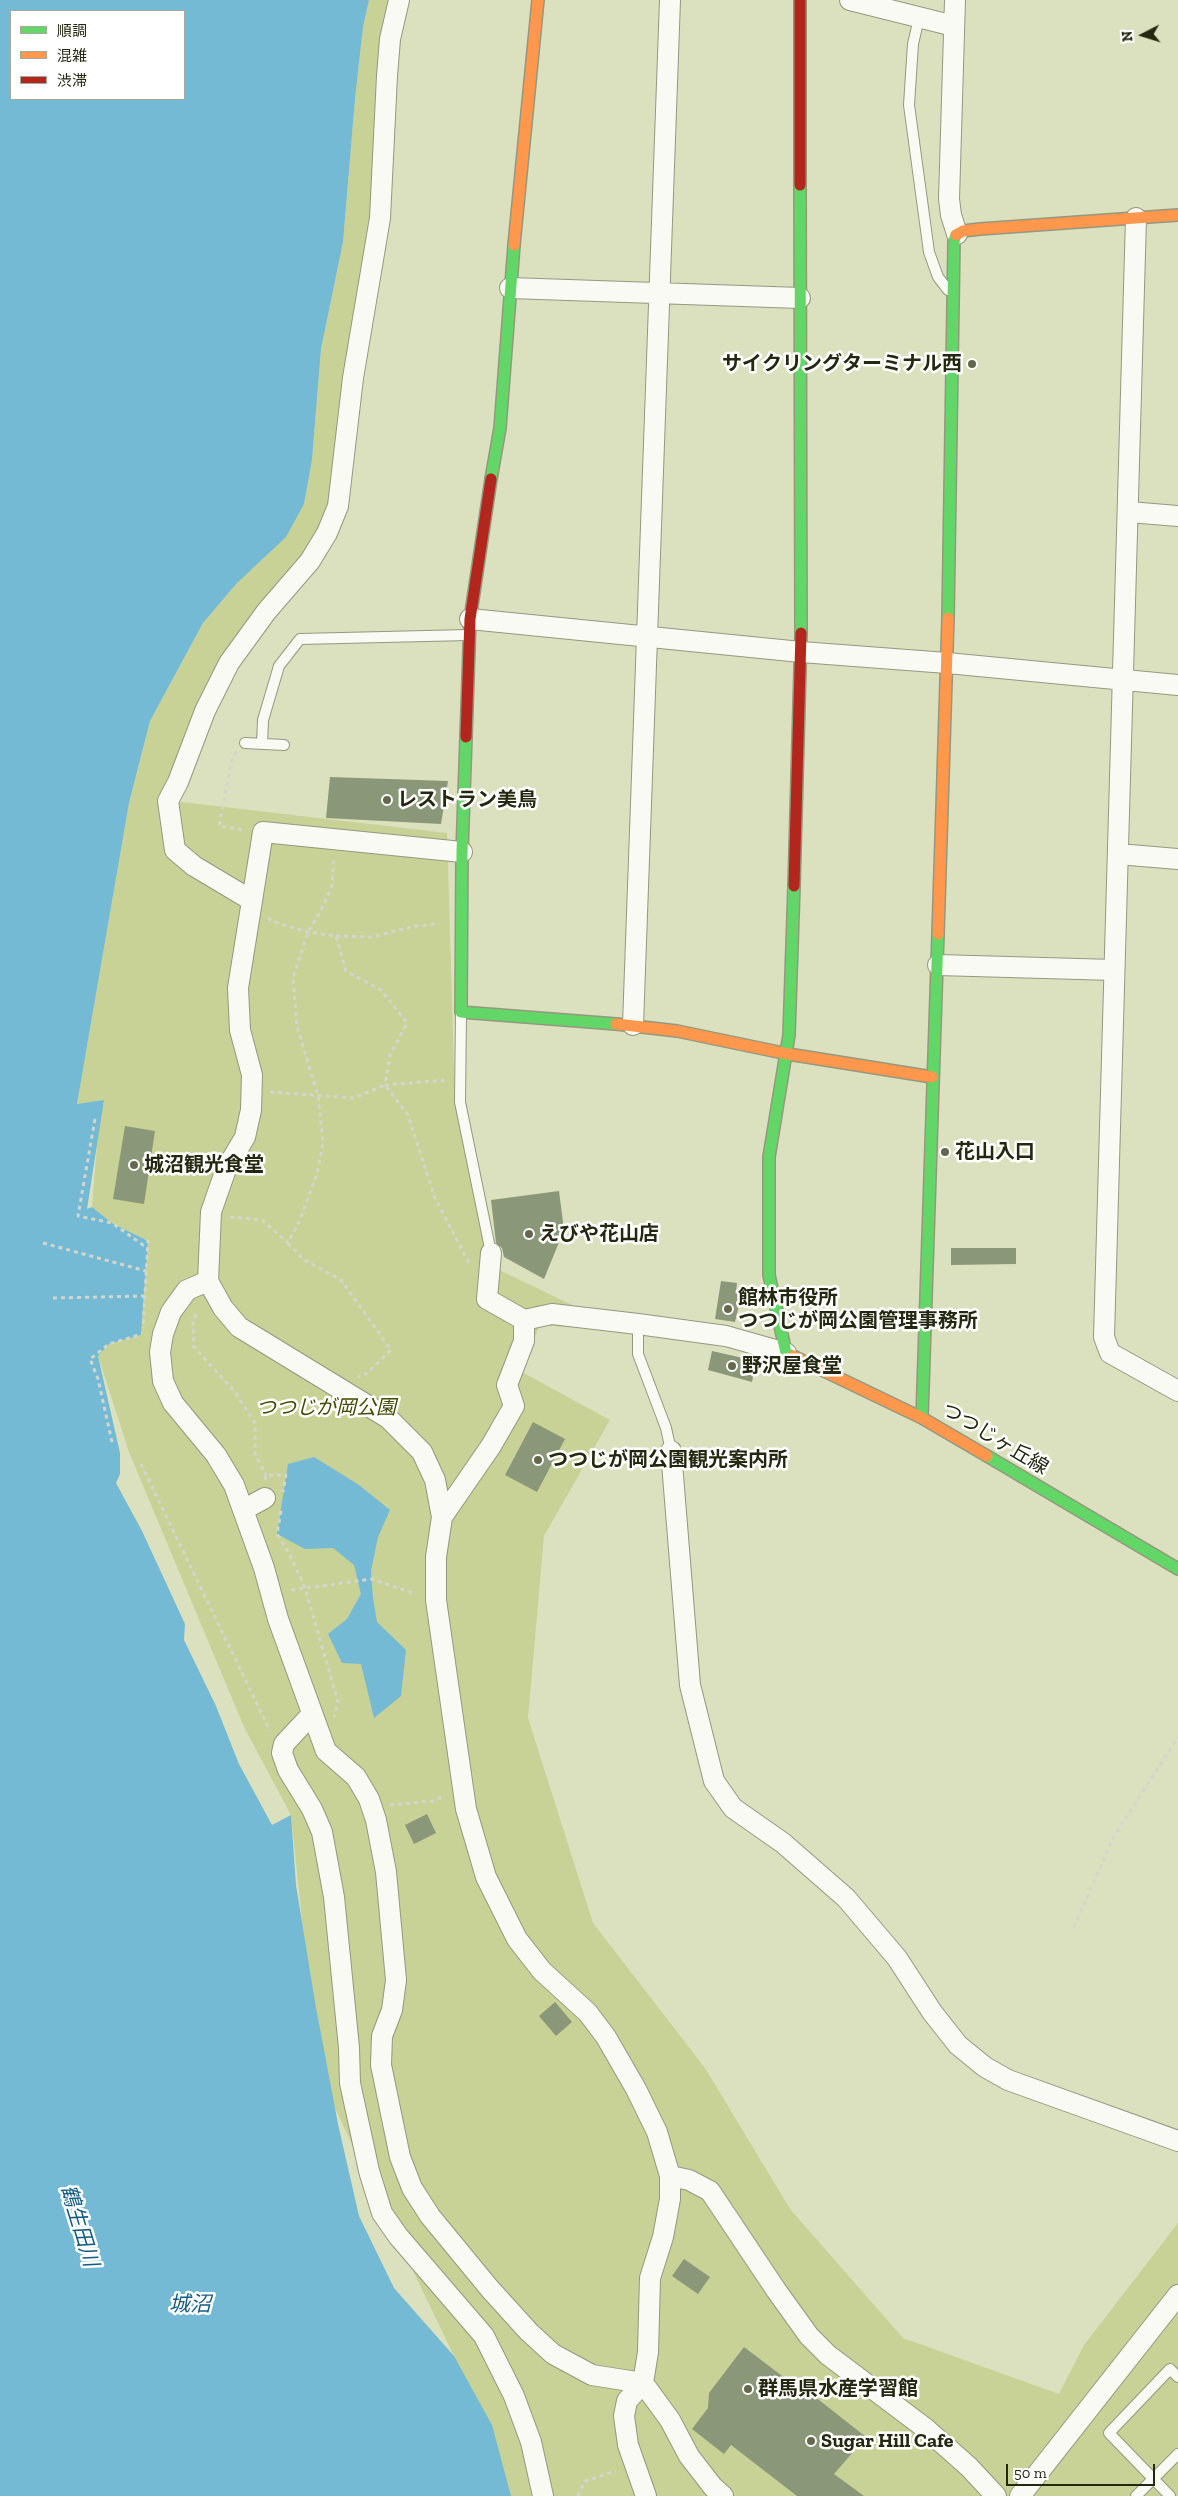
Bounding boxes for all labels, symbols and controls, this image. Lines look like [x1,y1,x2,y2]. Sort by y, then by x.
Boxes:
legend [10,10,185,100]
north arrow [1118,10,1168,60]
text: 順調 [57,22,87,40]
text: N [1119,30,1136,42]
text: 混雑 [57,47,87,65]
text: 渋滞 [57,72,87,90]
place label: サイクリングターミナル西 [722,352,962,376]
marker: サイクリングターミナル西 [966,358,978,370]
place label: レストラン美鳥 [397,788,537,812]
marker: レストラン美鳥 [381,794,393,806]
place label: 花山入口 [955,1140,1035,1164]
marker: 花山入口 [939,1146,951,1158]
place label: 城沼観光食堂 [144,1153,264,1177]
marker: 城沼観光食堂 [128,1159,140,1171]
place label: えびや花山店 [539,1222,659,1246]
marker: えびや花山店 [523,1228,535,1240]
place label: 館林市役所 つつじが岡公園管理事務所 [738,1286,978,1333]
marker: 館林市役所 つつじが岡公園管理事務所 [722,1303,734,1315]
place label: 野沢屋食堂 [742,1354,842,1378]
marker: 野沢屋食堂 [726,1360,738,1372]
park label: つつじが岡公園 [256,1396,396,1420]
street label: つつじヶ丘線 [937,1398,1053,1480]
place label: つつじが岡公園観光案内所 [548,1448,788,1472]
marker: つつじが岡公園観光案内所 [532,1454,544,1466]
water label: 鶴生田川 [55,2182,103,2270]
water label: 城沼 [169,2292,211,2318]
place label: 群馬県水産学習館 [758,2377,918,2401]
marker: 群馬県水産学習館 [742,2383,754,2395]
place label: Sugar Hill Cafe [821,2429,953,2453]
marker: Sugar Hill Cafe [805,2435,817,2447]
scale bar [1008,2454,1157,2486]
text: 50 m [1014,2464,1047,2482]

